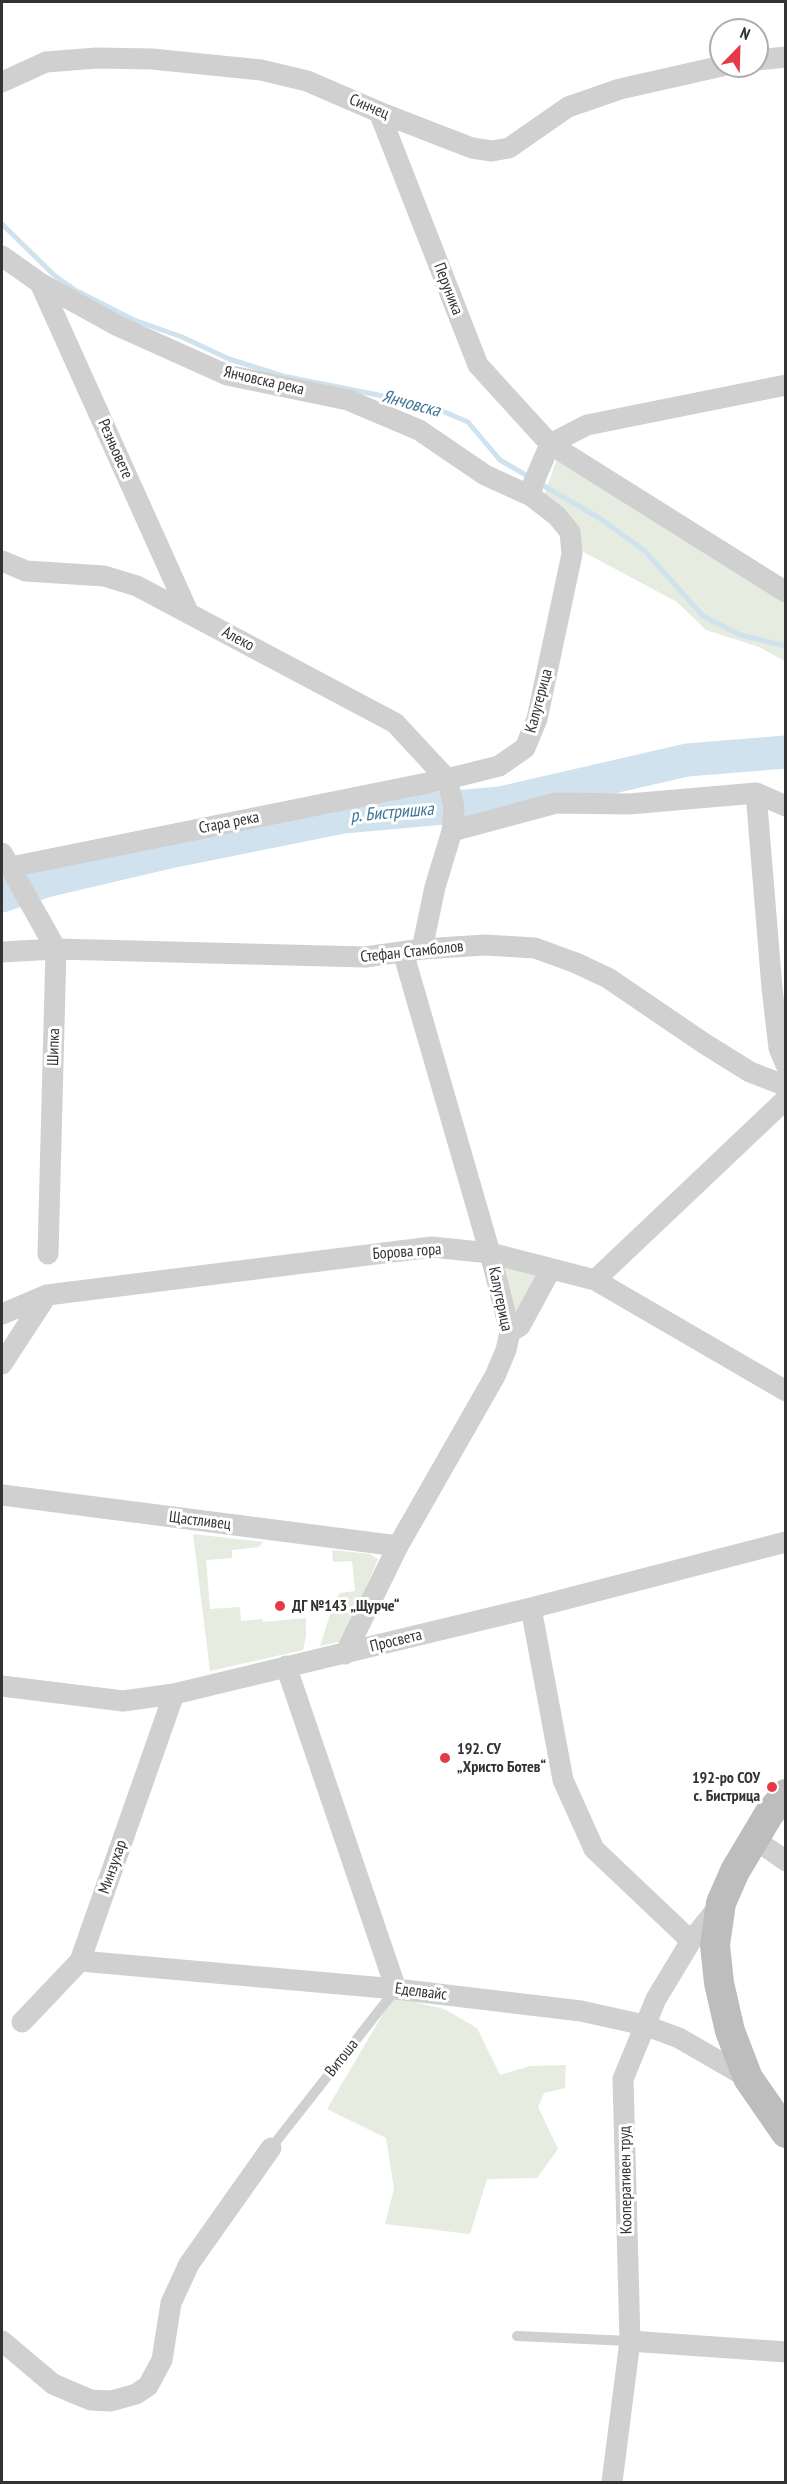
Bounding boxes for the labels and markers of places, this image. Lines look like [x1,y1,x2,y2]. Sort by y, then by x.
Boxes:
place label: ДГ №143 „Щурче“ [292,1596,399,1616]
marker: ДГ №143 „Щурче“ [273,1599,287,1613]
place label: 192. СУ „Христо Ботев“ [457,1739,546,1777]
marker: 192. СУ „Христо Ботев“ [438,1751,452,1765]
place label: 192-ро СОУ с. Бистрица [692,1768,760,1806]
marker: 192-ро СОУ с. Бистрица [765,1780,779,1794]

